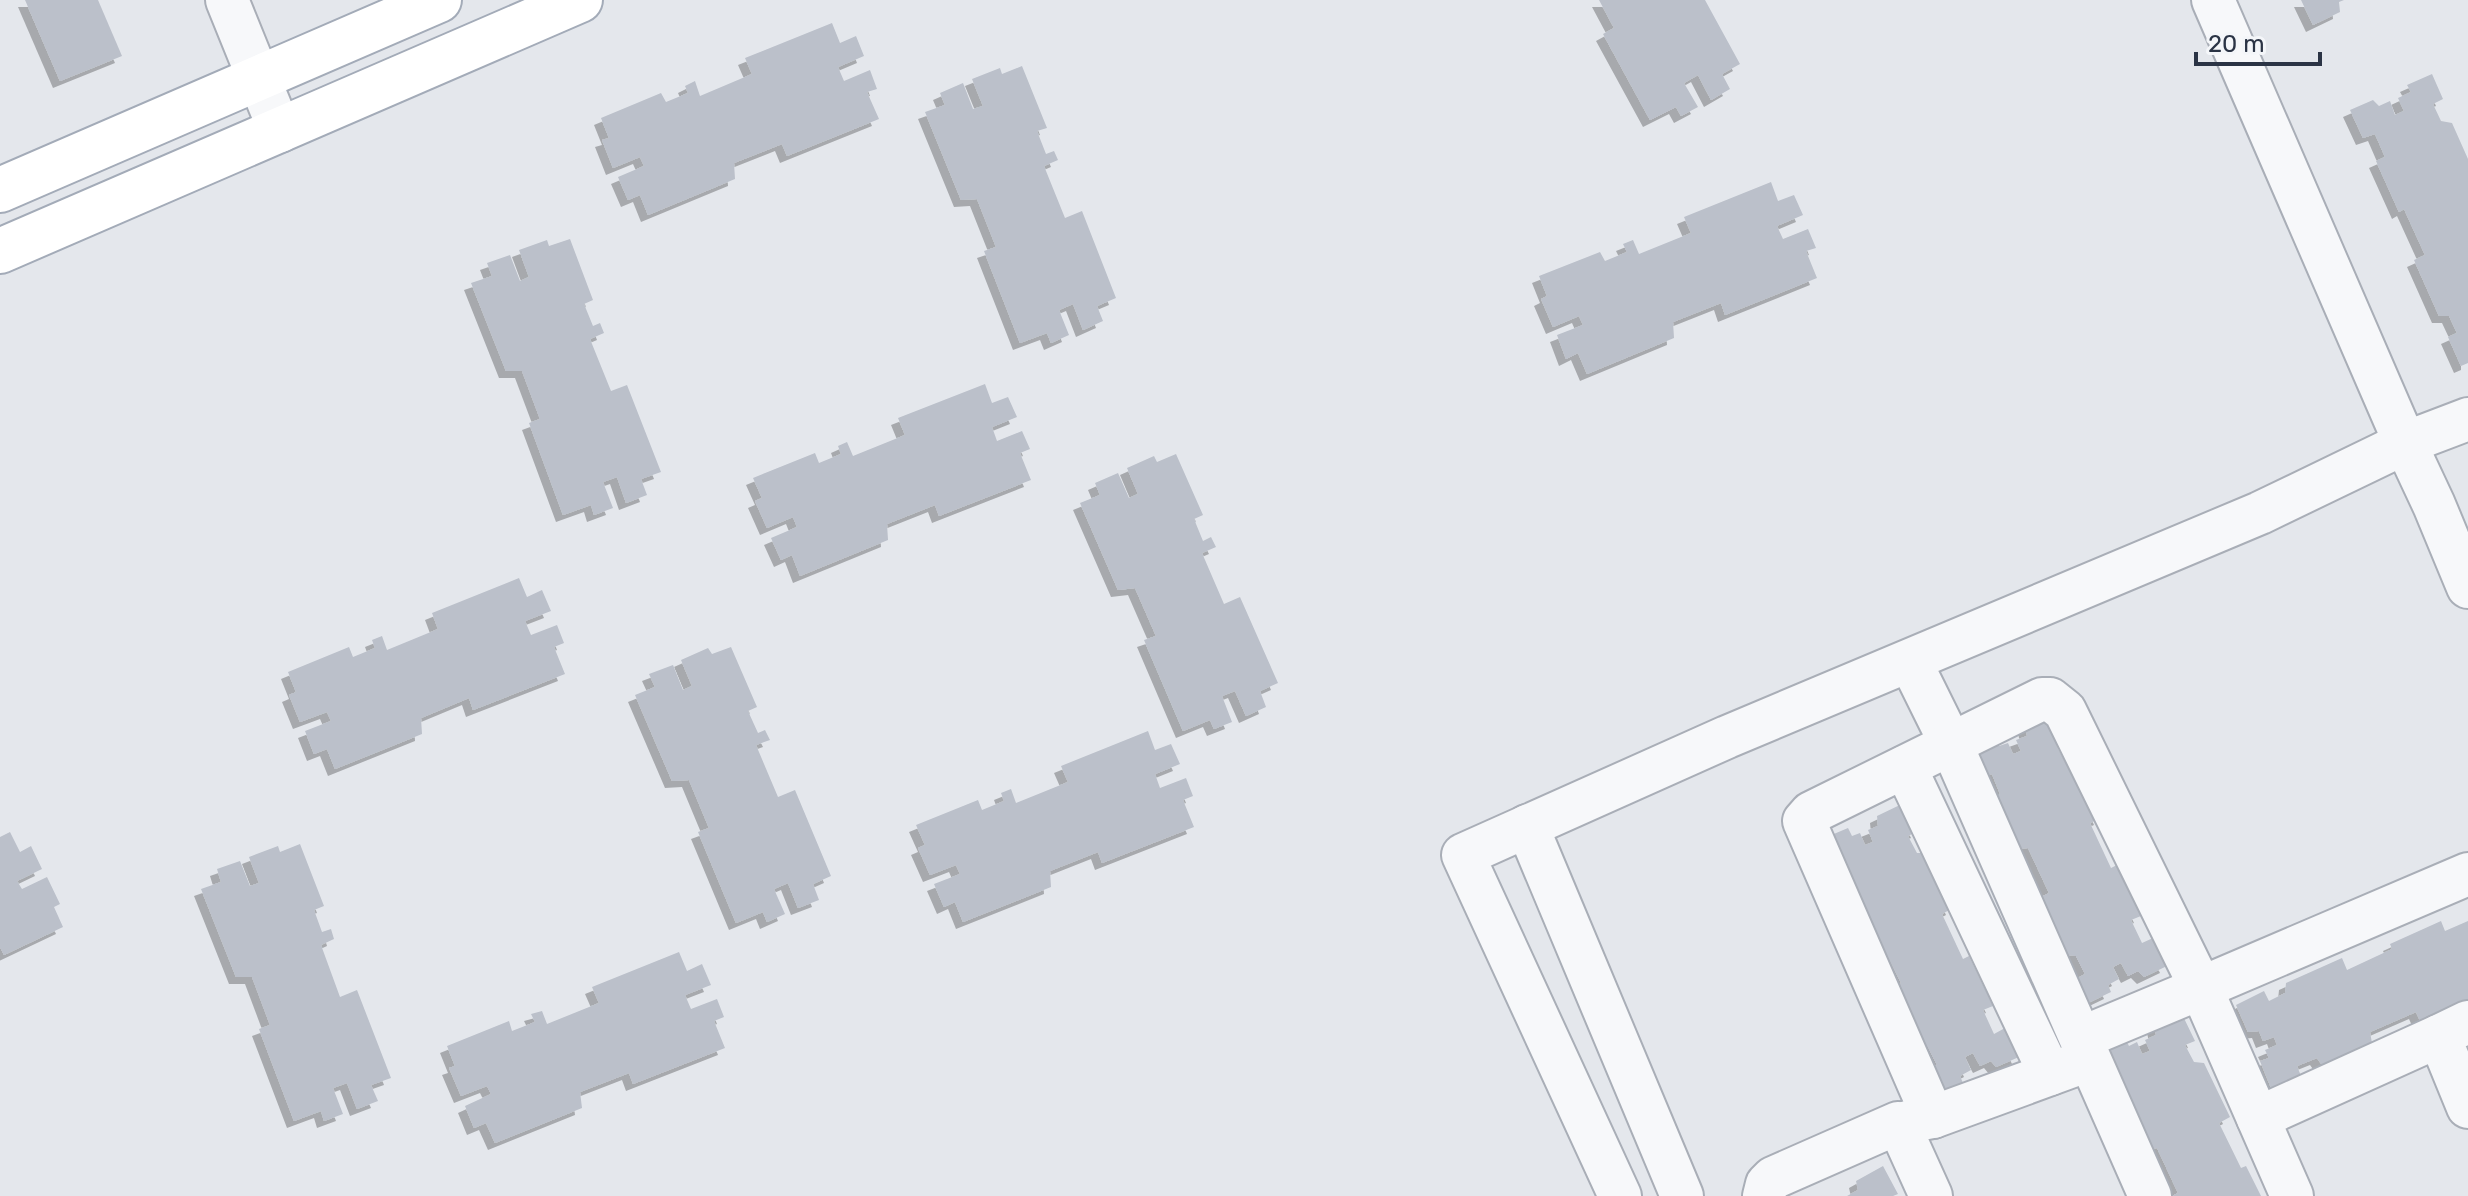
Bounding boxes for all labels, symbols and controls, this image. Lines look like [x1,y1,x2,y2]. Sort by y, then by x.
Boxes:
scale bar [2196,16,2320,66]
text: 20 m [2208,30,2265,58]

